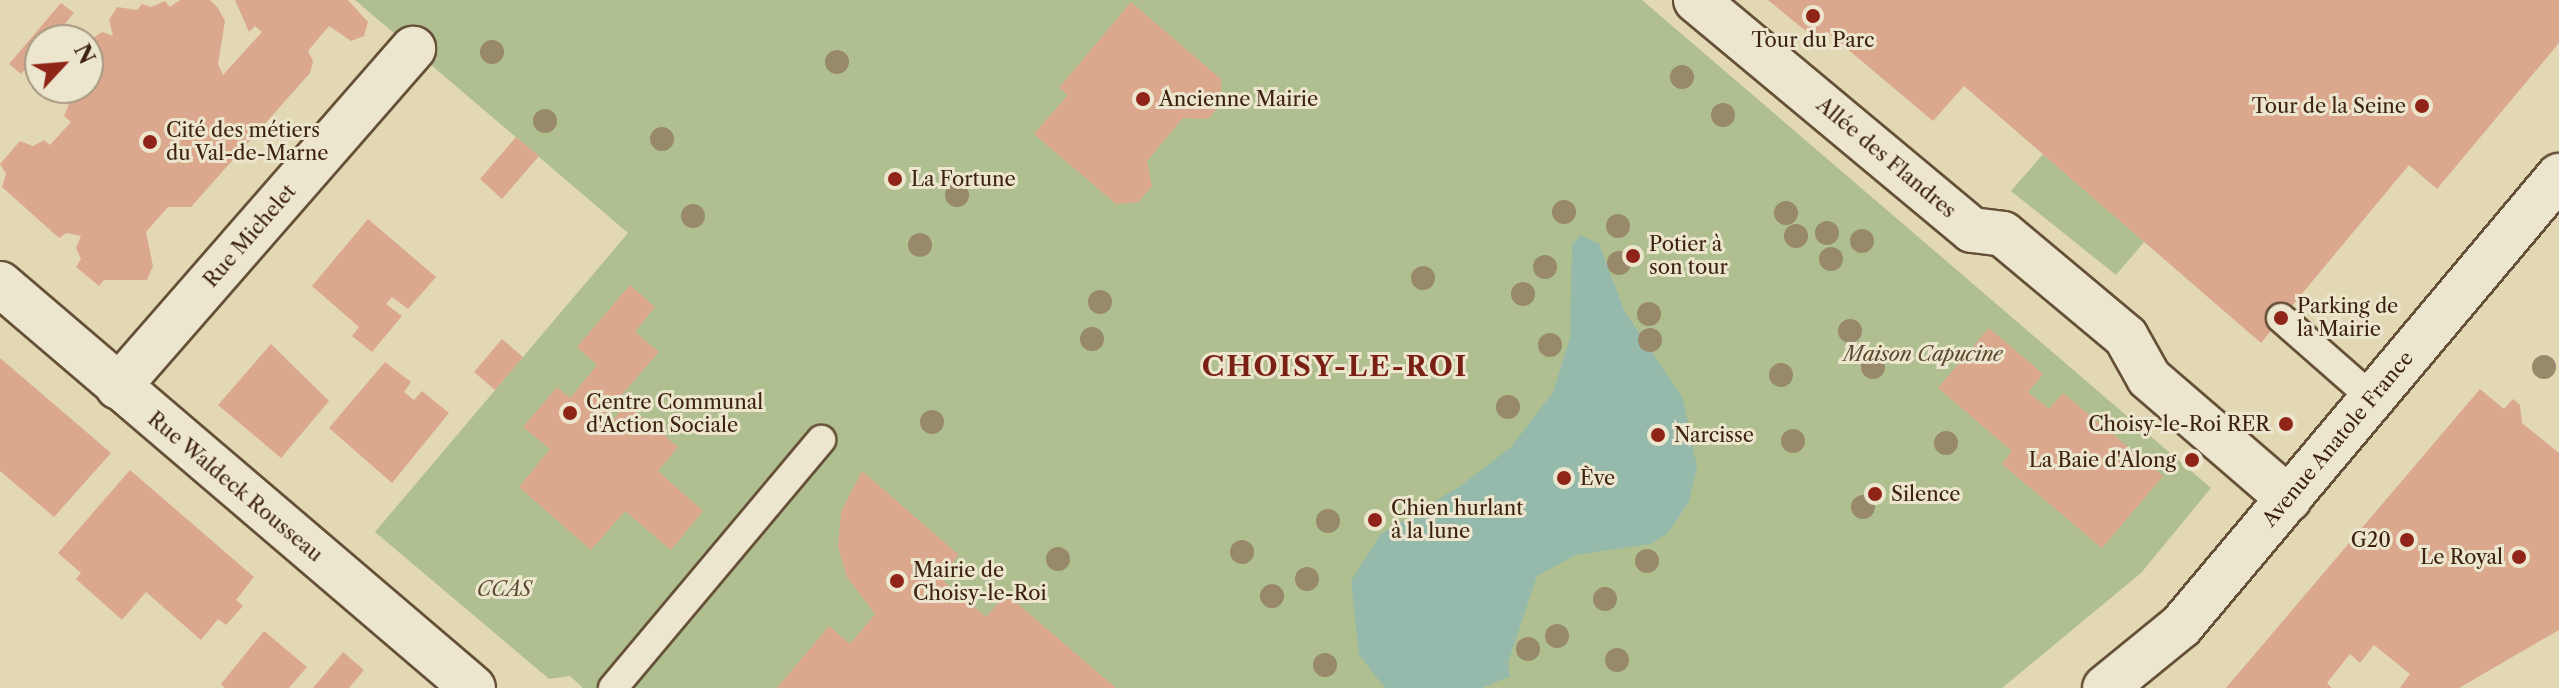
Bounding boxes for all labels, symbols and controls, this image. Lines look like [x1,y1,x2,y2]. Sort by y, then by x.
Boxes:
marker: Tour du Parc [1804,7,1822,25]
north arrow [24,24,104,104]
place label: Tour du Parc [1751,28,1875,52]
text: N [68,40,101,69]
place label: Ancienne Mairie [1159,87,1318,111]
marker: Ancienne Mairie [1134,90,1152,108]
street label: Allée des Flandres [1812,93,1960,223]
place label: Tour de la Seine [2251,94,2406,118]
marker: Tour de la Seine [2413,97,2431,115]
place label: Cité des métiers du Val-de-Marne [166,118,329,165]
marker: Cité des métiers du Val-de-Marne [141,133,159,151]
place label: La Fortune [911,167,1016,191]
marker: La Fortune [886,170,904,188]
street label: Rue Michelet [199,180,301,292]
place label: Potier à son tour [1649,232,1728,279]
marker: Potier à son tour [1624,247,1642,265]
place label: Parking de la Mairie [2297,294,2398,341]
marker: Parking de la Mairie [2272,309,2290,327]
park label: Maison Capucine [1843,342,2003,366]
street label: Avenue Anatole France [2257,346,2419,532]
district label: CHOISY-LE-ROI [1202,349,1468,383]
place label: Centre Communal d'Action Sociale [586,390,763,437]
marker: Centre Communal d'Action Sociale [561,404,579,422]
street label: Rue Waldeck Rousseau [142,407,328,567]
place label: Choisy-le-Roi RER [2088,412,2270,436]
marker: Choisy-le-Roi RER [2277,415,2295,433]
place label: Narcisse [1674,423,1754,447]
marker: Narcisse [1649,426,1667,444]
place label: La Baie d'Along [2028,448,2176,472]
marker: La Baie d'Along [2183,451,2201,469]
place label: Ève [1580,466,1615,490]
marker: Ève [1555,469,1573,487]
place label: Silence [1891,482,1960,506]
marker: Silence [1866,485,1884,503]
place label: Chien hurlant à la lune [1391,496,1523,543]
marker: Chien hurlant à la lune [1366,511,1384,529]
place label: G20 [2351,528,2391,552]
marker: G20 [2398,531,2416,549]
place label: Le Royal [2420,545,2503,569]
marker: Le Royal [2510,548,2528,566]
place label: Mairie de Choisy-le-Roi [913,558,1047,605]
marker: Mairie de Choisy-le-Roi [888,572,906,590]
park label: CCAS [477,577,531,601]

